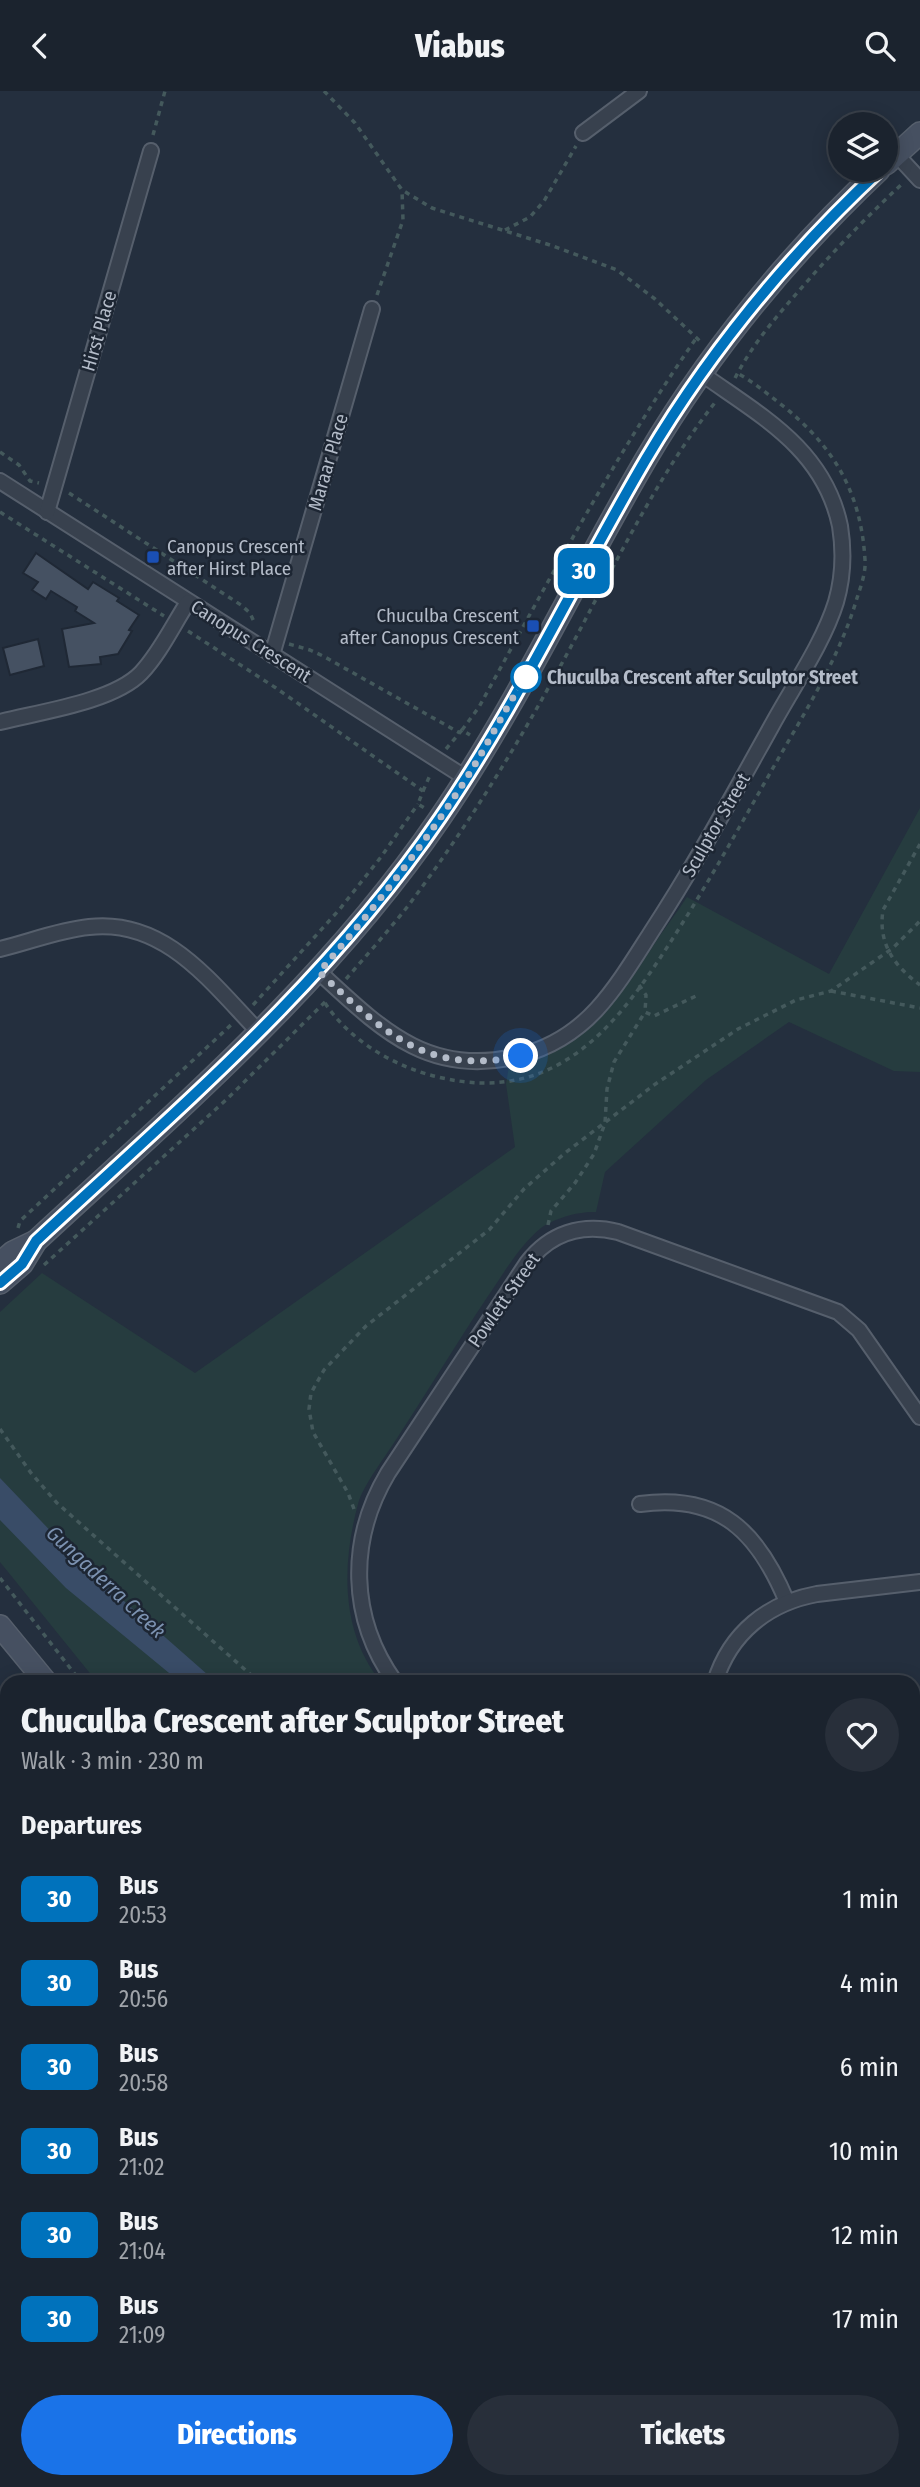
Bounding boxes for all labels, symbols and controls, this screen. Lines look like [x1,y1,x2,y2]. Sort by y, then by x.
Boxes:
icon: back [21,27,59,65]
text: Viabus [415,27,505,65]
icon: search [861,27,899,65]
map controls [828,112,898,182]
button: layers [828,112,898,182]
street label: Hirst Place [77,288,121,374]
street label: Maraar Place [303,411,353,513]
place label: Canopus Crescent after Hirst Place [167,535,306,580]
line badge: 30 [552,548,616,594]
marker: Canopus Crescent after Hirst Place [145,549,161,565]
text: 30 [572,557,596,585]
street label: Canopus Crescent [186,595,316,688]
place label: Chuculba Crescent after Canopus Crescent [340,604,520,649]
marker: Chuculba Crescent after Canopus Crescent [525,618,541,634]
marker: Chuculba Crescent after Sculptor Street [511,662,541,692]
place label: Chuculba Crescent after Sculptor Street [547,666,858,689]
street label: Sculptor Street [677,768,755,881]
your location [503,1038,538,1073]
street label: Powlett Street [463,1248,545,1352]
water label: Gungaderra Creek [41,1520,171,1644]
button: heart [825,1698,899,1772]
text: Chuculba Crescent after Sculptor Street [21,1701,564,1741]
text: Walk · 3 min · 230 m [21,1747,204,1775]
text: Departures [21,1810,142,1841]
text: Bus [119,1870,158,1901]
text: 1 min [843,1884,899,1915]
text: 30 [47,1885,72,1913]
text: 20:53 [119,1901,167,1929]
text: Bus [119,1954,158,1985]
text: 4 min [840,1968,899,1999]
text: 30 [47,1969,72,1997]
text: 20:56 [119,1985,168,2013]
text: Bus [119,2038,158,2069]
text: 6 min [840,2052,899,2083]
text: 30 [47,2053,72,2081]
text: 20:58 [119,2069,168,2097]
text: Bus [119,2122,158,2153]
text: 10 min [829,2136,899,2167]
text: 30 [47,2137,72,2165]
text: 21:02 [119,2153,164,2181]
text: Bus [119,2206,158,2237]
text: 12 min [831,2220,899,2251]
text: 30 [47,2221,72,2249]
text: 21:04 [119,2237,166,2265]
text: Bus [119,2290,158,2321]
text: 17 min [832,2304,899,2335]
text: 30 [47,2305,72,2333]
text: 21:09 [119,2321,165,2349]
button: Directions [21,2395,453,2475]
button: Tickets [467,2395,899,2475]

